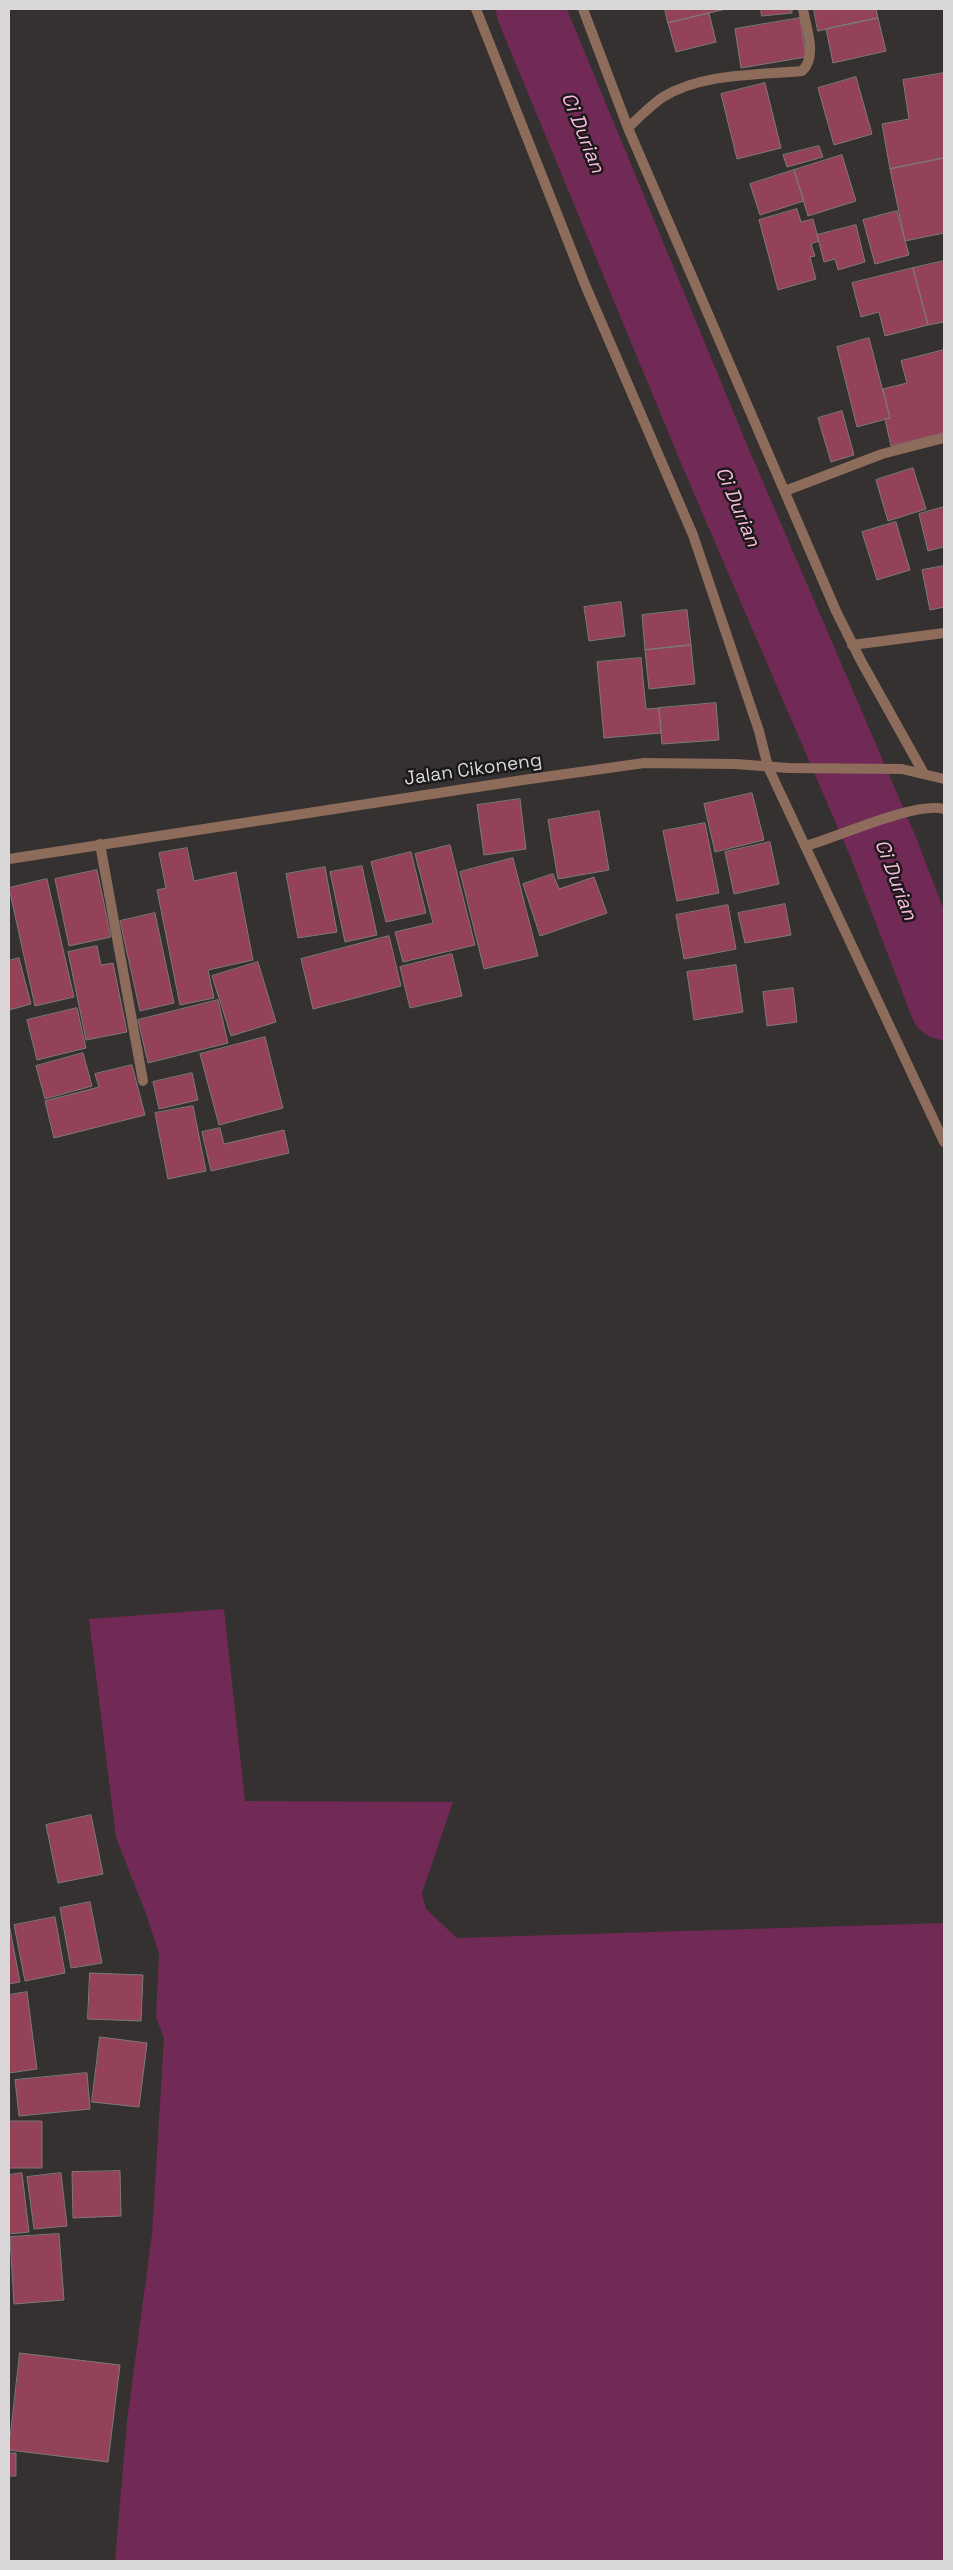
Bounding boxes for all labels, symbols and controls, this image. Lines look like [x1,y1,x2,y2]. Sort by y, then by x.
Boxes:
water label: Ci Durian [555,89,609,177]
water label: Ci Durian [709,463,765,551]
street label: Jalan Cikoneng [403,749,543,791]
water label: Ci Durian [869,836,921,924]

